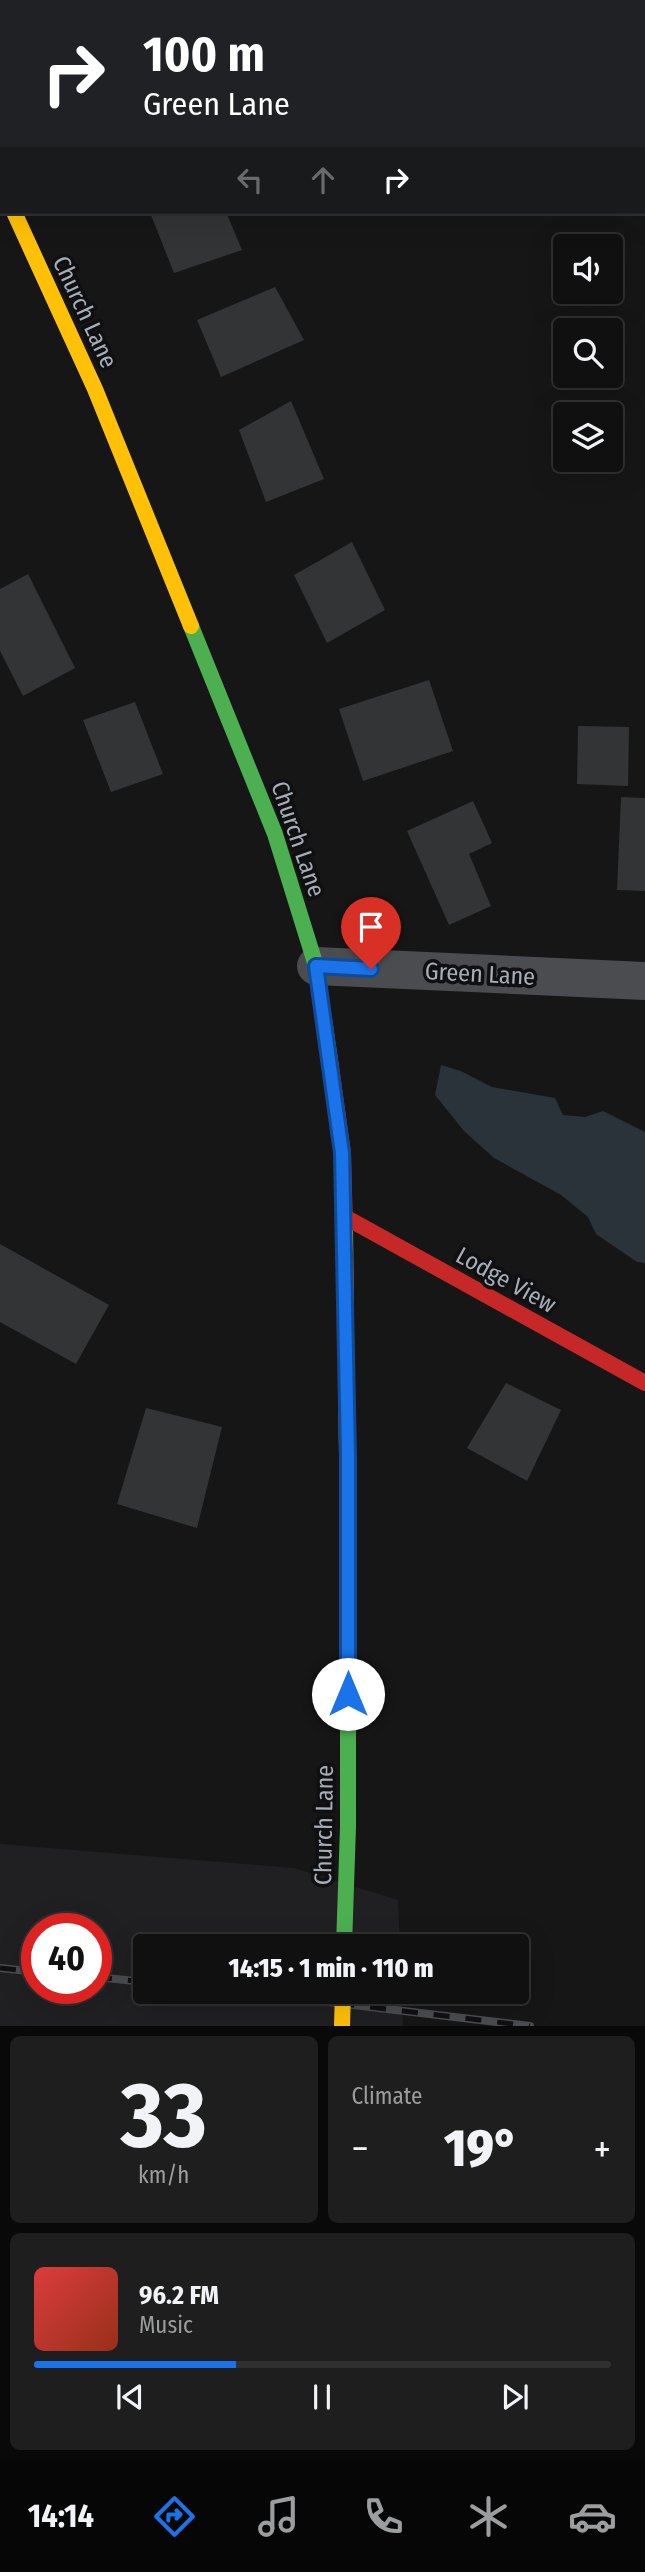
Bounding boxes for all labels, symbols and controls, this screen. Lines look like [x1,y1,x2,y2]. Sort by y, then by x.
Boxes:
text: 100 m [143,25,265,84]
icon: right [28,28,119,119]
text: Green Lane [143,85,290,123]
icon: left [231,161,269,199]
icon: ahead [304,161,342,199]
icon: right [377,161,415,199]
map controls [553,234,623,472]
button: sound [553,234,623,304]
street label: Church Lane [47,252,123,372]
button: search [553,318,623,388]
button: layers [553,402,623,472]
street label: Church Lane [265,778,331,900]
pin [341,897,401,969]
icon: arrive [352,908,390,946]
street label: Green Lane [424,957,536,991]
street label: Lodge View [451,1241,561,1319]
position arrow [311,1657,385,1731]
street label: Church Lane [309,1765,339,1885]
speed limit sign: 40 [21,1913,112,2004]
text: 14:15 · 1 min · 110 m [228,1953,434,1984]
text: 33 [121,2061,207,2170]
text: Climate [352,2082,422,2110]
text: 19° [444,2117,518,2180]
text: − [352,2126,369,2172]
text: + [594,2126,611,2172]
text: km/h [138,2161,189,2189]
text: 96.2 FM [139,2280,219,2311]
text: Music [139,2311,193,2339]
icon: previous [111,2378,149,2416]
icon: pause [303,2378,341,2416]
icon: next [496,2378,534,2416]
icon: directions [150,2492,199,2541]
icon: music [254,2492,303,2541]
icon: phone [359,2492,408,2541]
icon: climate [464,2492,513,2541]
icon: car [568,2492,617,2541]
text: 14:14 [28,2497,94,2535]

